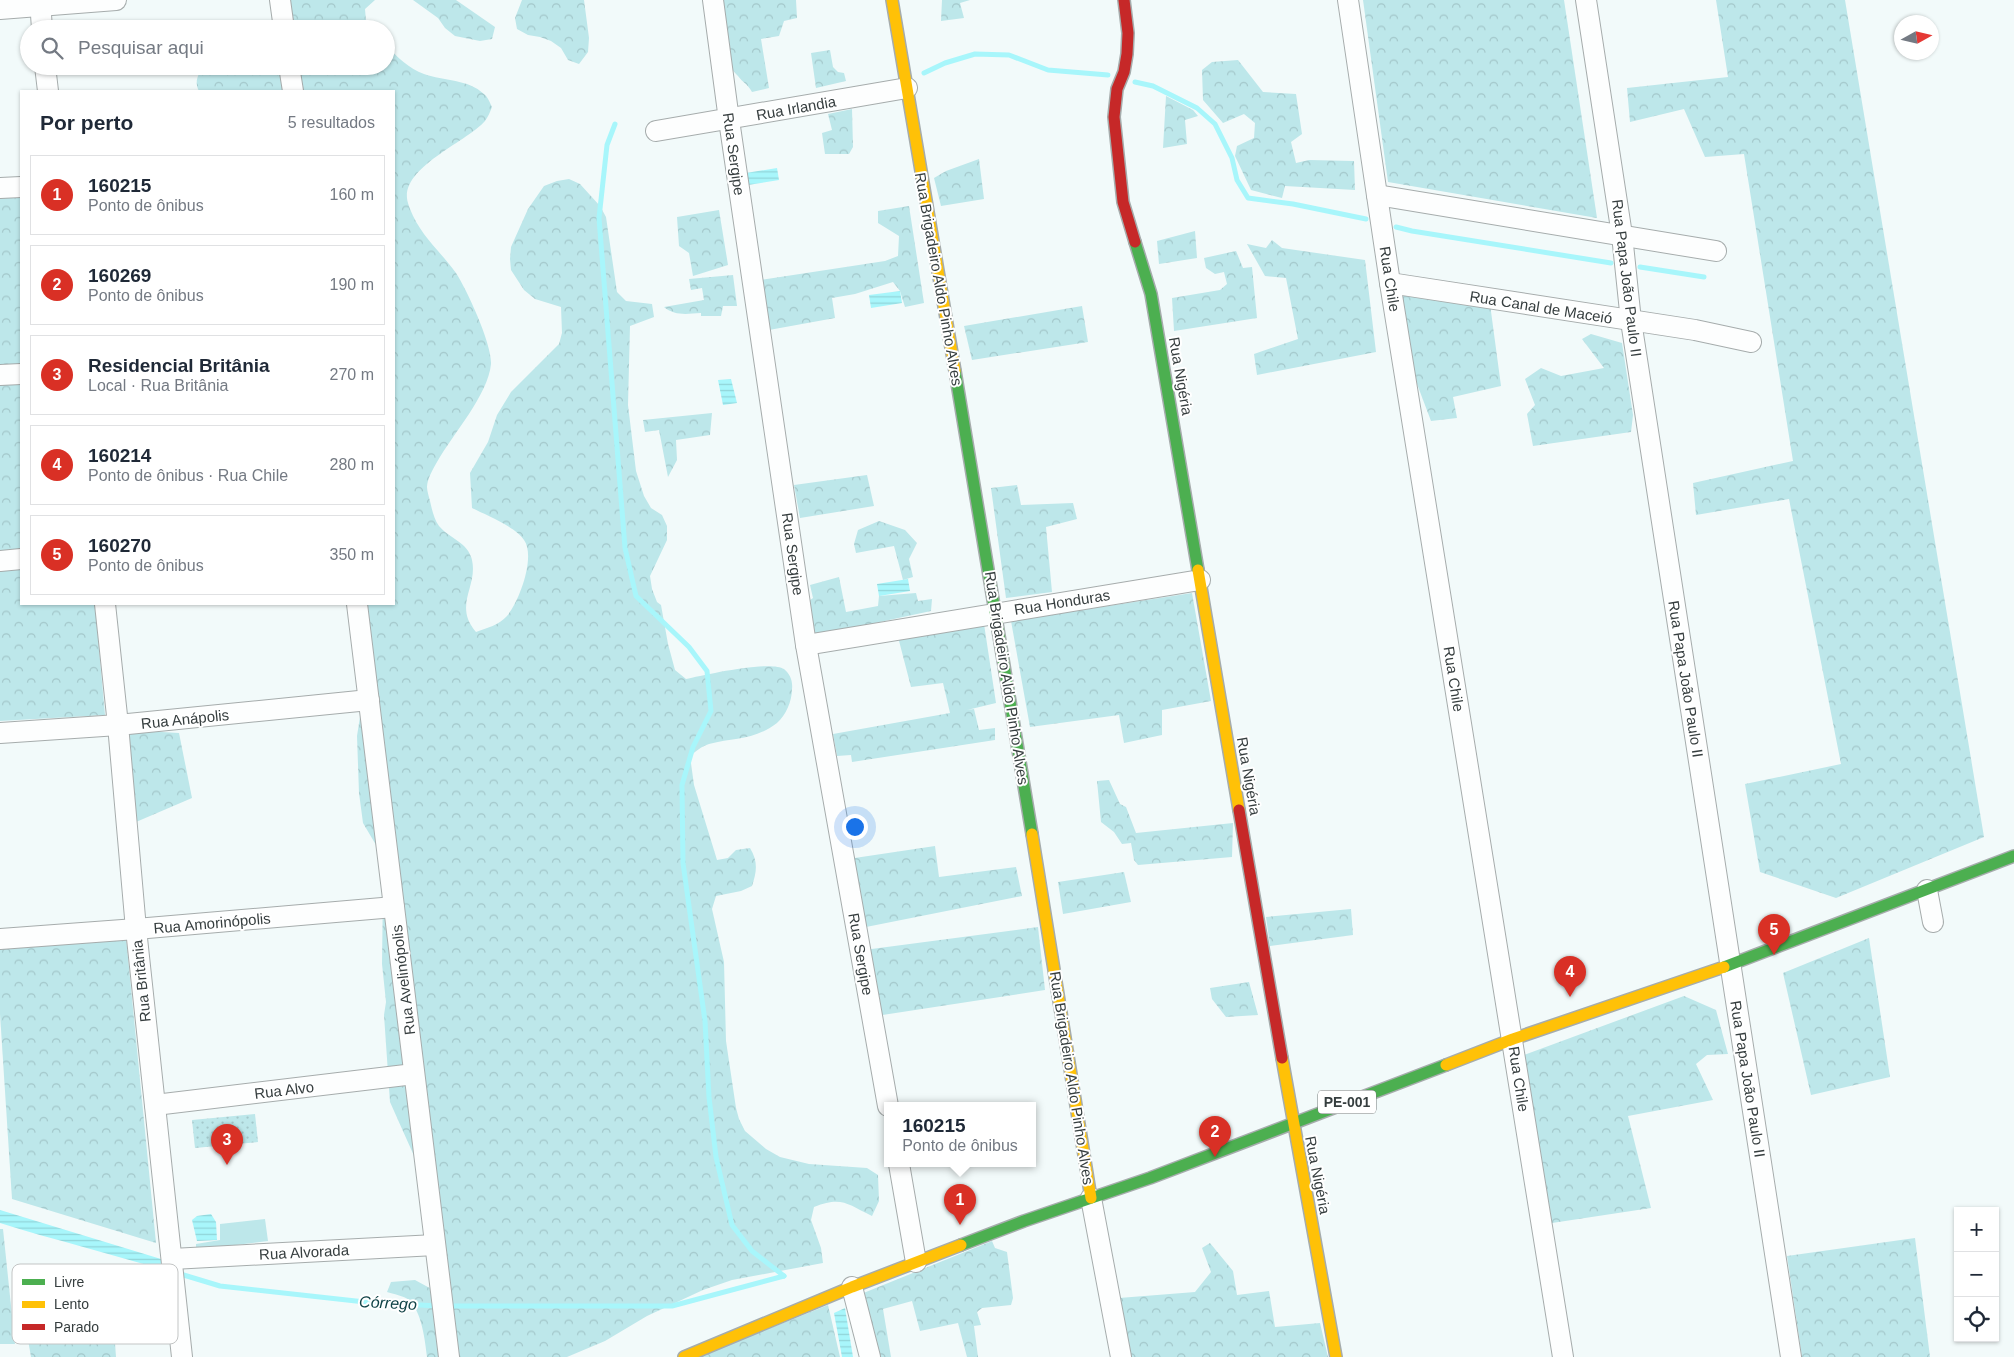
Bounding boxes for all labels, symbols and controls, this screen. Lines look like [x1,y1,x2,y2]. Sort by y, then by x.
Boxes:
north arrow [1894,15,1939,60]
search box [20,20,395,75]
icon: search [38,34,66,62]
text: Pesquisar aqui [78,37,204,58]
street label: Rua Irlandia [755,92,838,123]
text: Por perto [40,111,133,134]
street label: Rua Sergipe [720,112,748,196]
text: 5 resultados [288,114,375,131]
street label: Rua Brigadeiro Aldo Pinho Alves [912,171,966,387]
text: 160215 [88,175,151,196]
text: 1 [53,186,61,203]
text: 160 m [330,186,374,203]
text: Ponto de ônibus [88,197,204,214]
street label: Rua Papa João Paulo II [1609,198,1645,358]
street label: Rua Chile [1376,245,1404,313]
text: 160269 [88,265,151,286]
text: 2 [53,276,61,293]
text: 190 m [330,276,374,293]
text: Ponto de ônibus [88,287,204,304]
street label: Rua Canal de Maceió [1468,287,1614,327]
street label: Rua Nigéria [1166,336,1196,417]
text: Residencial Britânia [88,355,270,376]
text: 3 [53,366,61,383]
text: 270 m [330,366,374,383]
text: Local · Rua Britânia [88,377,229,394]
text: 160214 [88,445,151,466]
text: 4 [53,456,61,473]
text: 280 m [330,456,374,473]
text: Ponto de ônibus · Rua Chile [88,467,288,484]
street label: Rua Sergipe [779,512,807,596]
text: 160270 [88,535,151,556]
text: 5 [53,546,61,563]
text: 350 m [330,546,374,563]
text: Ponto de ônibus [88,557,204,574]
street label: Rua Brigadeiro Aldo Pinho Alves [982,570,1032,786]
street label: Rua Honduras [1013,586,1111,618]
street label: Rua Papa João Paulo II [1665,599,1707,759]
street label: Rua Chile [1440,645,1468,713]
street label: Rua Anápolis [140,706,230,732]
street label: Rua Nigéria [1234,736,1264,817]
your location [842,814,868,840]
street label: Rua Amorinópolis [153,909,271,937]
street label: Rua Sergipe [845,911,877,997]
pin: 5 [1758,914,1790,955]
street label: Rua Avelinópolis [388,924,418,1036]
street label: Rua Britânia [128,938,154,1023]
pin: 4 [1554,956,1586,997]
street label: Rua Brigadeiro Aldo Pinho Alves [1047,970,1097,1186]
street label: Rua Papa João Paulo II [1727,999,1769,1159]
street label: Rua Chile [1505,1045,1533,1113]
street label: Rua Alvo [253,1078,315,1102]
road number: PE-001 [1318,1090,1376,1114]
popup [884,1102,1036,1167]
text: 160215 [902,1115,966,1136]
pin: 2 [1199,1116,1231,1157]
pin: 3 [211,1124,243,1165]
street label: Rua Nigéria [1302,1134,1334,1216]
text: Ponto de ônibus [902,1137,1018,1154]
pin: 1 [944,1184,976,1225]
map controls [1954,1207,1999,1342]
button: + [1954,1207,1999,1252]
street label: Rua Alvorada [259,1241,350,1263]
button: − [1954,1252,1999,1297]
legend [12,1264,178,1344]
text: Livre [54,1274,85,1290]
water label: Córrego [359,1293,417,1313]
text: Lento [54,1296,89,1312]
button: locate [1954,1297,1999,1342]
text: Parado [54,1319,99,1335]

